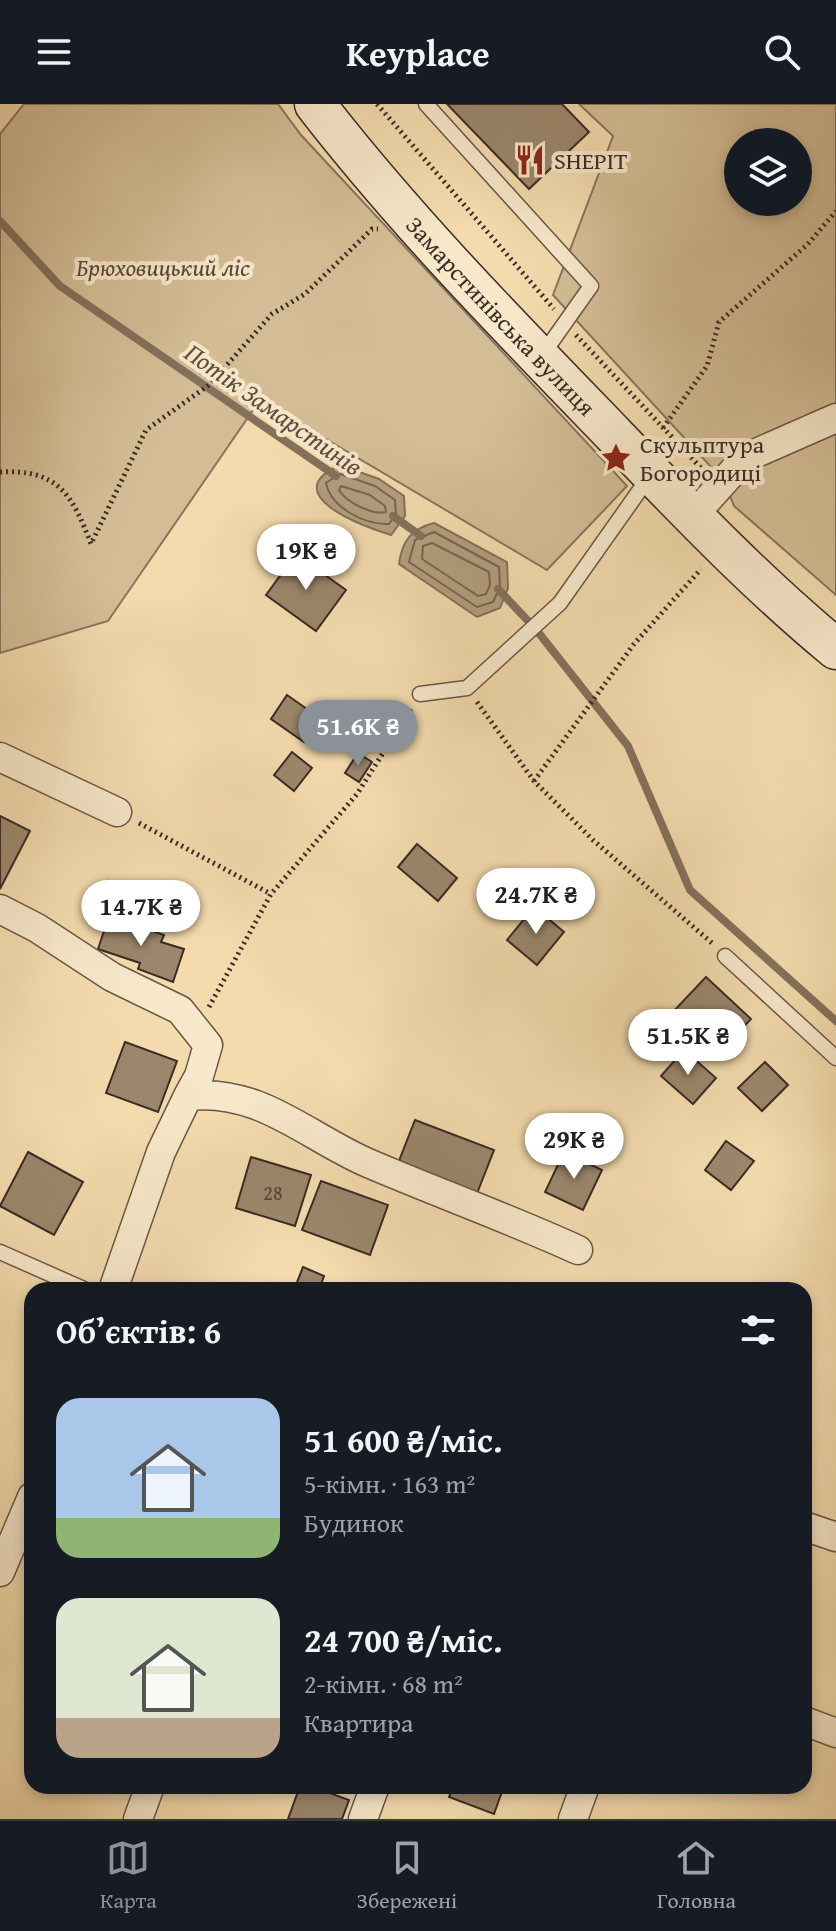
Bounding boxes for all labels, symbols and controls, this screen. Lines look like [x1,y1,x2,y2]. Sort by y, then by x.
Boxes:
text: Keyplace [346,26,490,79]
icon: menu [32,30,76,74]
icon: search [760,30,804,74]
map controls [724,128,812,216]
button: layers [724,128,812,216]
restaurant icon: SHEPIT [513,143,547,177]
place label: SHEPIT [554,143,628,178]
street label: Замарстинівська вулиця [398,208,604,423]
park label: Брюховицький ліс [76,250,250,285]
water label: Потік Замарстинів [177,333,371,485]
place label: Скульптура Богородиці [640,427,765,490]
place icon: Скульптура Богородиці [599,441,633,475]
pin: 19K ₴ [250,524,362,592]
text: 19K ₴ [275,530,337,569]
pin: 51.6K ₴ [284,700,432,768]
text: 51.6K ₴ [316,706,400,745]
pin: 24.7K ₴ [462,868,610,936]
text: 24.7K ₴ [494,874,578,913]
pin: 14.7K ₴ [67,880,215,948]
text: 14.7K ₴ [99,886,183,925]
pin: 51.5K ₴ [614,1009,762,1077]
text: 51.5K ₴ [646,1015,730,1054]
pin: 29K ₴ [518,1113,630,1181]
text: 29K ₴ [543,1119,605,1158]
house number: 28 [263,1178,283,1207]
text: Об’єктів: 6 [56,1306,221,1355]
icon: filters [736,1308,780,1352]
text: 51 600 ₴/міс. [304,1415,502,1464]
icon: home [120,1430,216,1526]
text: 5-кімн. · 163 m² [304,1464,475,1503]
text: Будинок [304,1503,404,1542]
text: 24 700 ₴/міс. [304,1615,502,1664]
icon: home [120,1630,216,1726]
text: 2-кімн. · 68 m² [304,1664,463,1703]
text: Квартира [304,1703,413,1742]
tab: Карта [100,1836,157,1916]
tab: Збережені [357,1836,457,1916]
tab: Головна [657,1836,736,1916]

